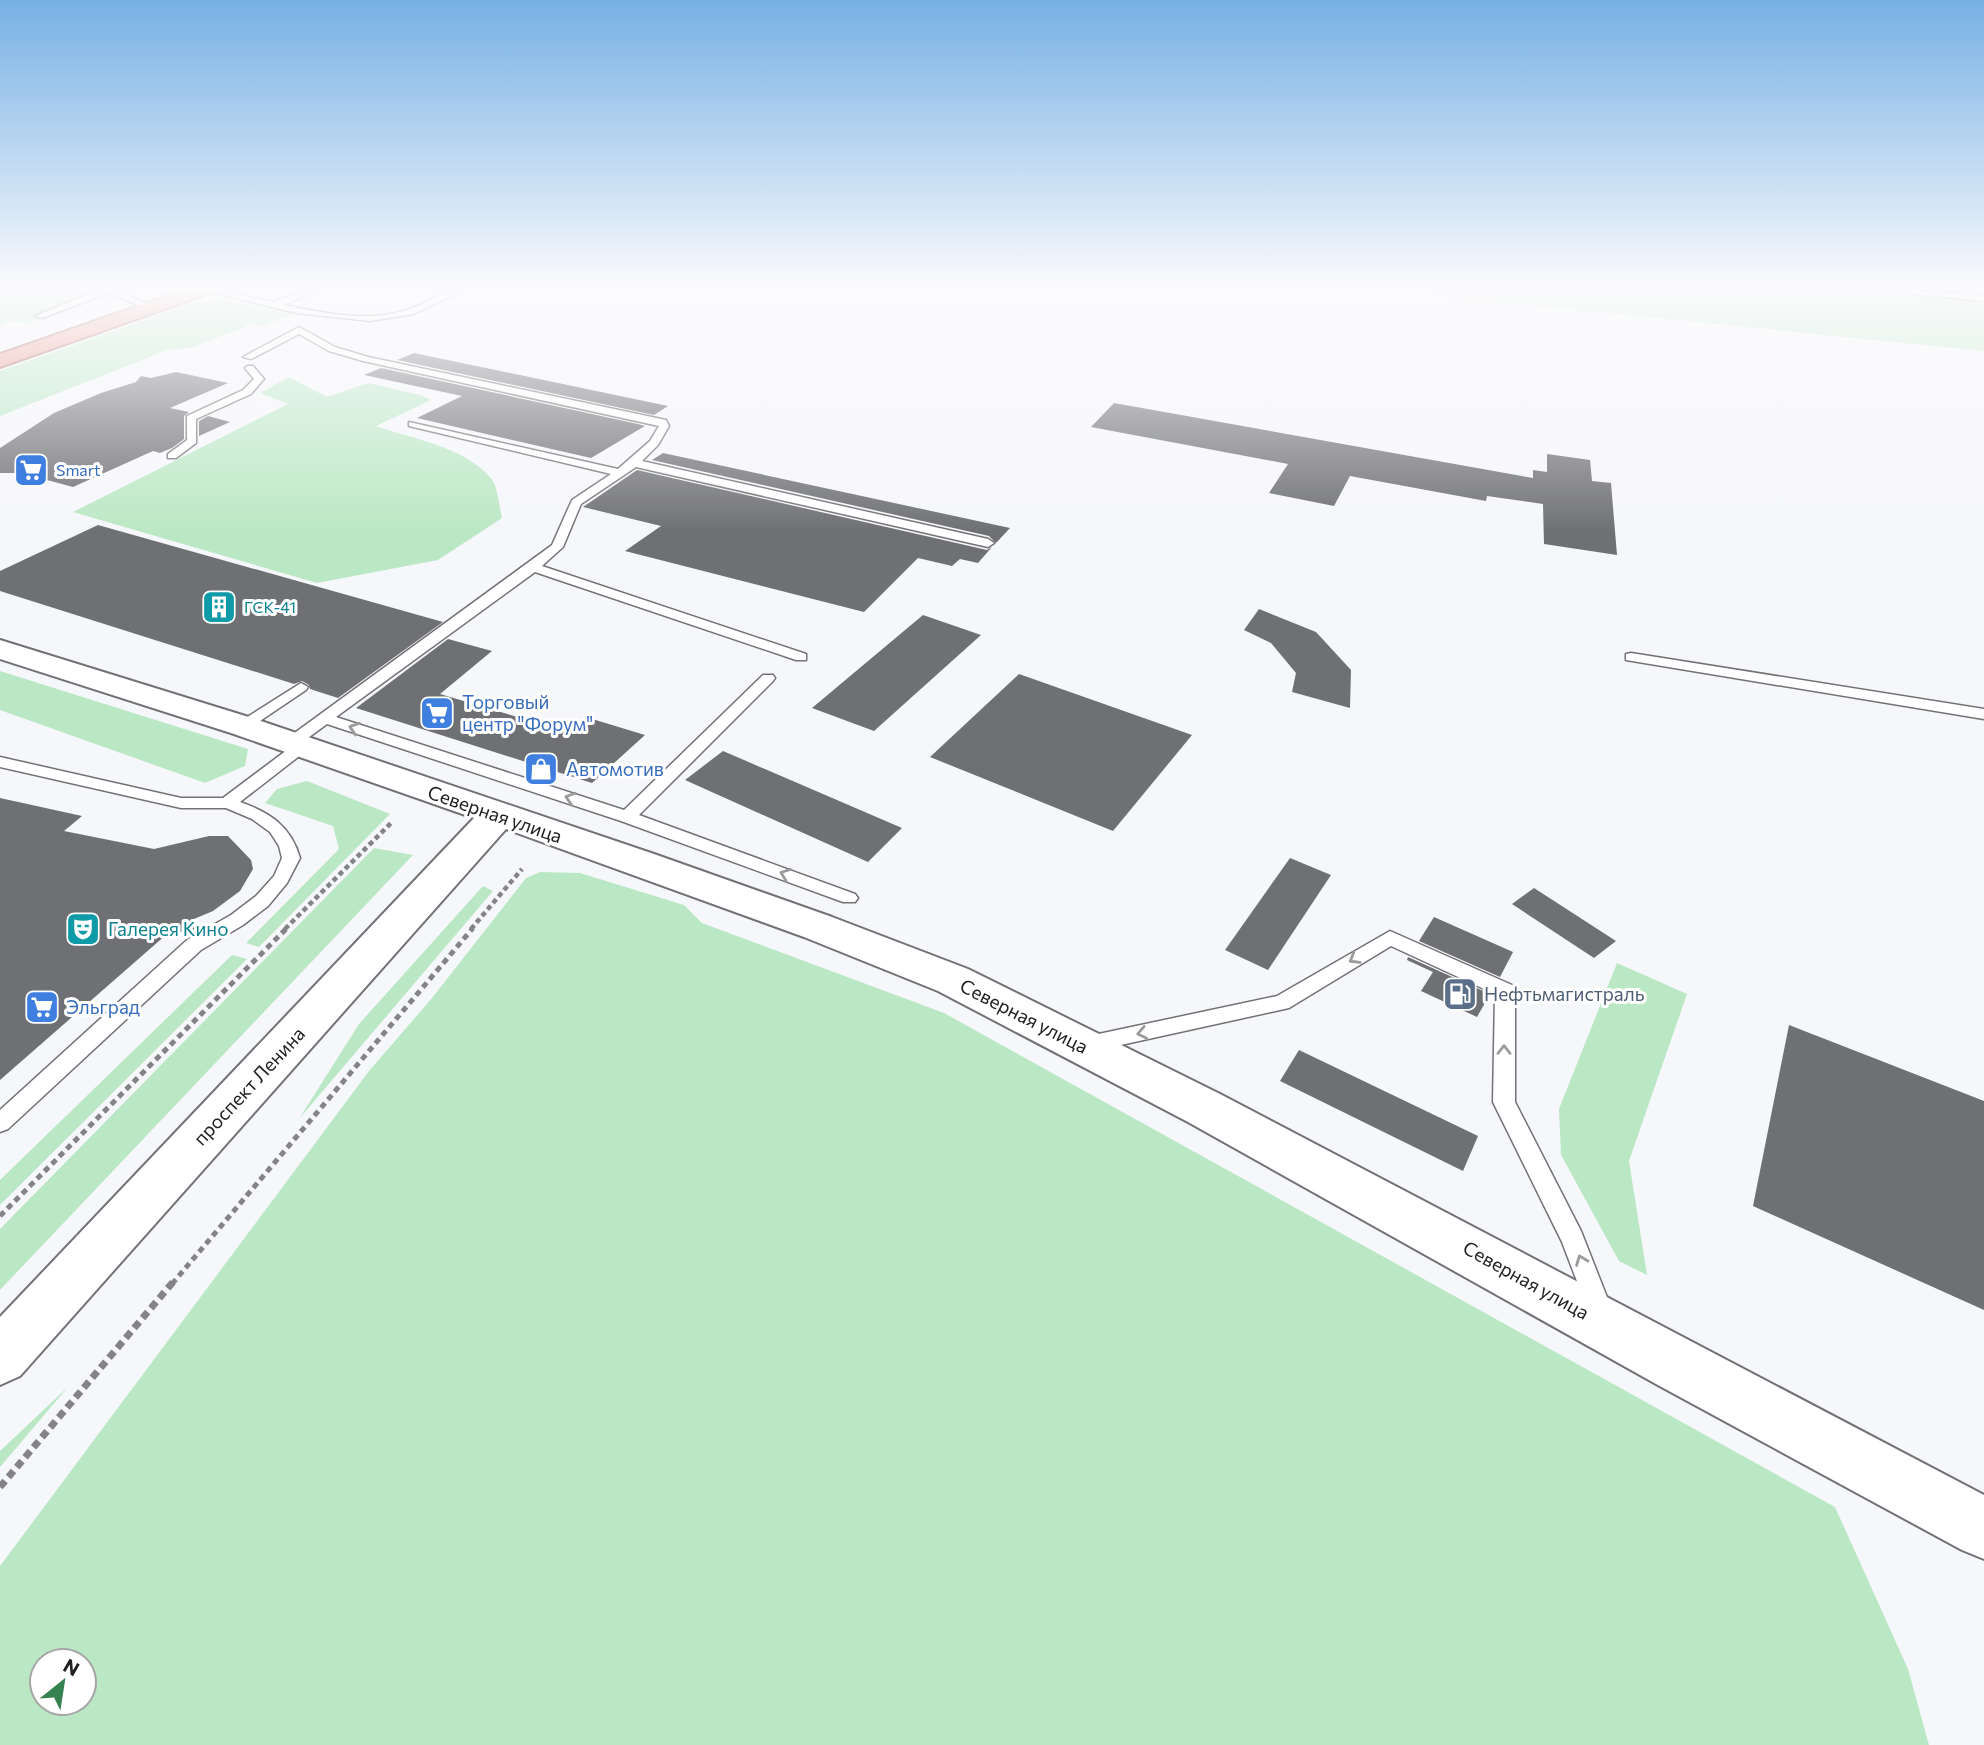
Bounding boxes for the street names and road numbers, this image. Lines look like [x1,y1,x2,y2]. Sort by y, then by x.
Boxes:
street label: Северная улица [425,780,565,847]
street label: Северная улица [956,973,1092,1058]
street label: проспект Ленина [188,1022,309,1149]
street label: Северная улица [1459,1235,1593,1324]

